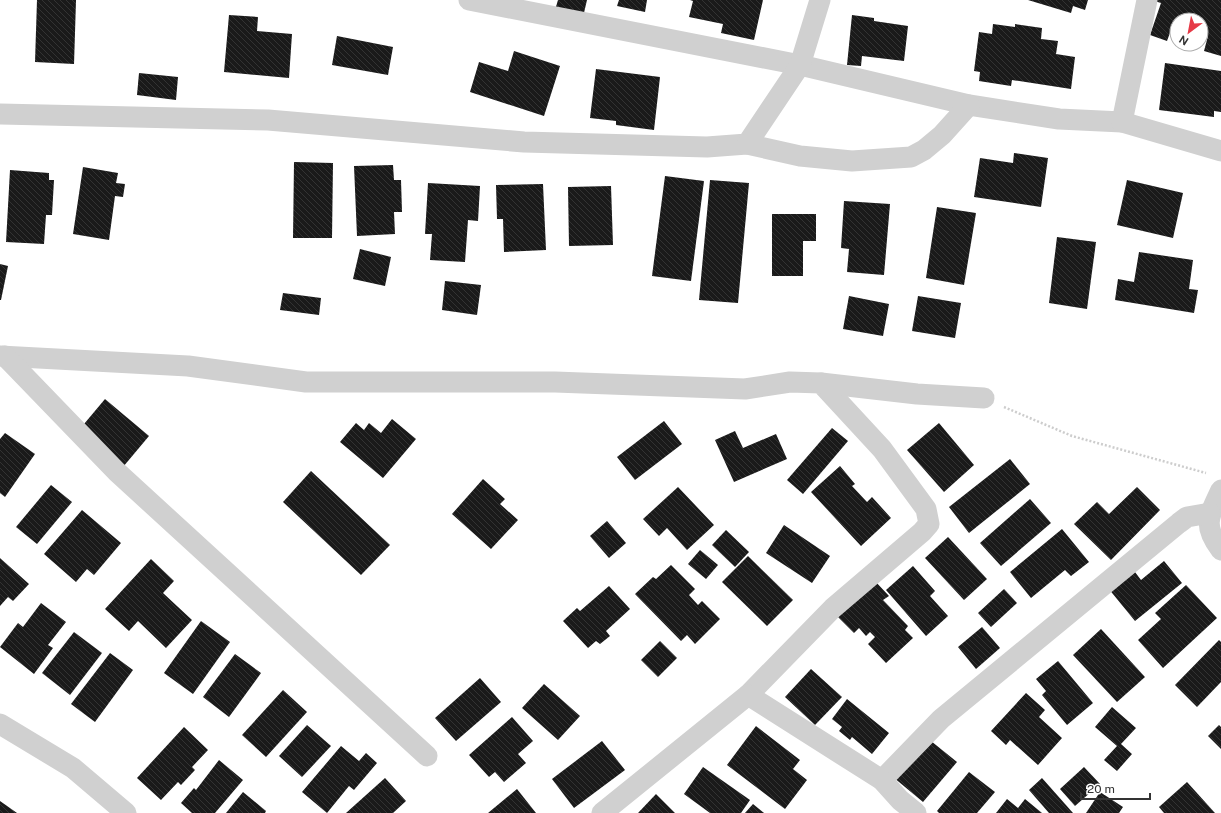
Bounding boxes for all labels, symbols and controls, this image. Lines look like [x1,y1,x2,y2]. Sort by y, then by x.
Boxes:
north arrow [1169,12,1209,52]
text: N [1177,33,1191,48]
scale bar [1081,775,1150,801]
text: 20 m [1087,782,1115,796]

